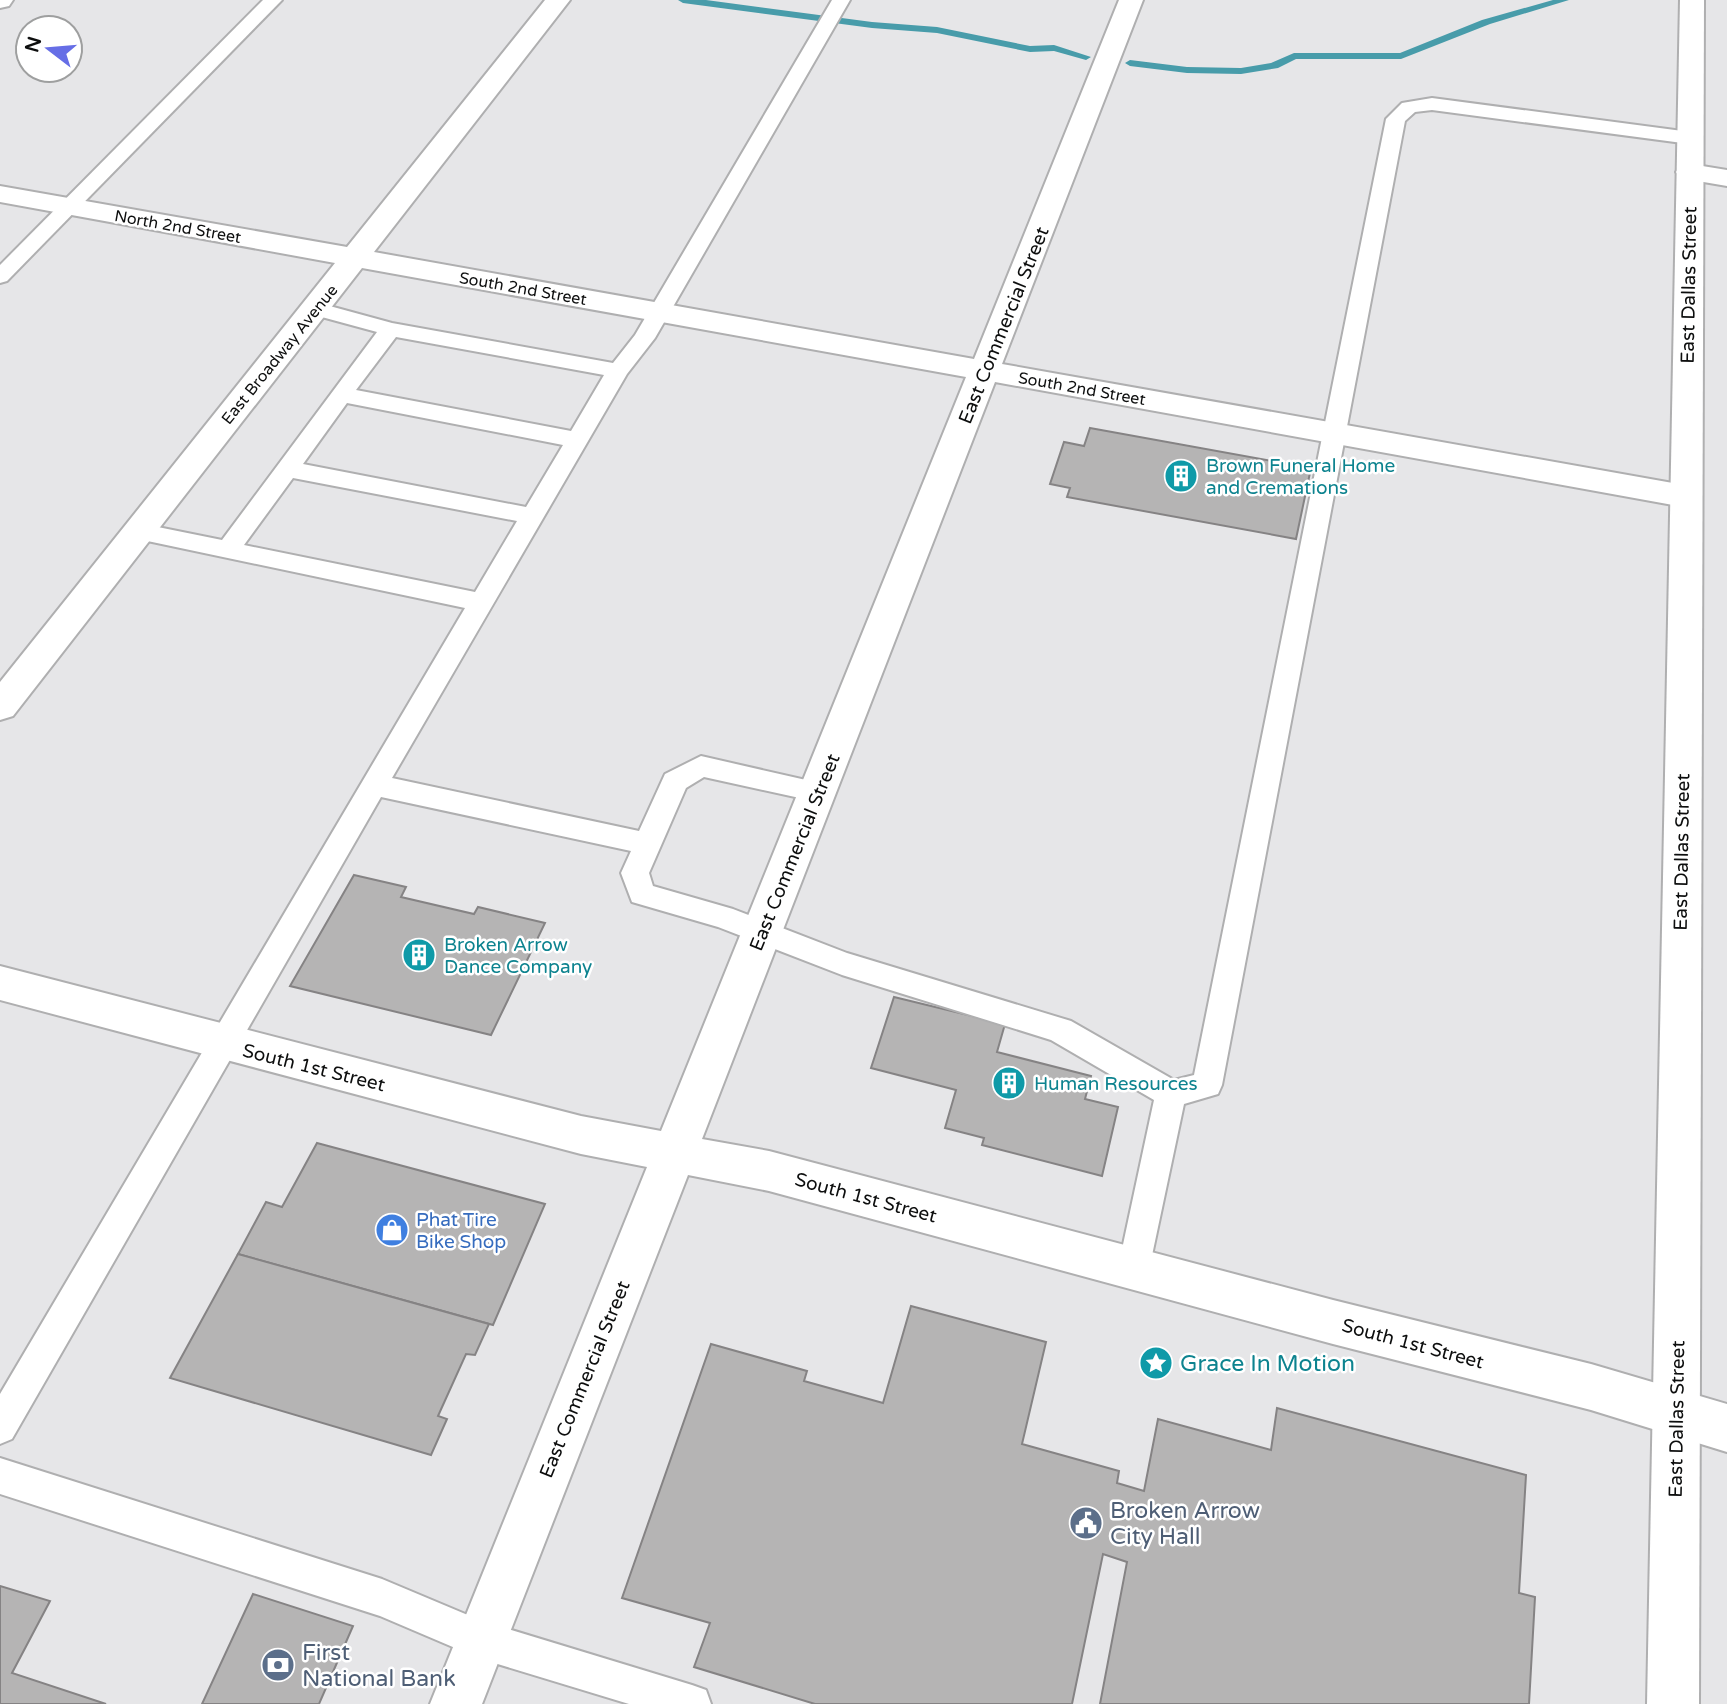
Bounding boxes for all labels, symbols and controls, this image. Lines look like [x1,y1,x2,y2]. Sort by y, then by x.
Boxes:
north arrow [14,14,84,84]
text: N [21,34,46,55]
street label: North 2nd Street [113,206,243,248]
street label: East Dallas Street [1677,206,1701,364]
street label: East Commercial Street [954,224,1054,427]
street label: South 2nd Street [458,268,588,310]
street label: East Broadway Avenue [217,281,342,429]
street label: South 2nd Street [1017,368,1147,410]
place label: Brown Funeral Home and Cremations [1206,455,1395,499]
building icon: Brown Funeral Home and Cremations [1162,457,1200,495]
street label: East Commercial Street [745,751,845,954]
street label: East Dallas Street [1670,773,1694,931]
place label: Broken Arrow Dance Company [444,934,592,978]
building icon: Broken Arrow Dance Company [400,936,438,974]
street label: South 1st Street [240,1040,387,1096]
building icon: Human Resources [990,1064,1028,1102]
place label: Human Resources [1034,1073,1198,1095]
street label: South 1st Street [792,1168,939,1227]
place label: Phat Tire Bike Shop [416,1209,506,1253]
shop icon: Phat Tire Bike Shop [373,1211,411,1249]
street label: East Commercial Street [535,1278,635,1481]
street label: South 1st Street [1339,1314,1486,1373]
street label: East Dallas Street [1665,1340,1689,1498]
place icon: Grace In Motion [1137,1344,1175,1382]
place label: Grace In Motion [1180,1350,1355,1378]
place label: Broken Arrow City Hall [1110,1497,1260,1551]
public building icon: Broken Arrow City Hall [1067,1504,1105,1542]
place label: First National Bank [302,1639,456,1693]
bank icon: First National Bank [259,1646,297,1684]

